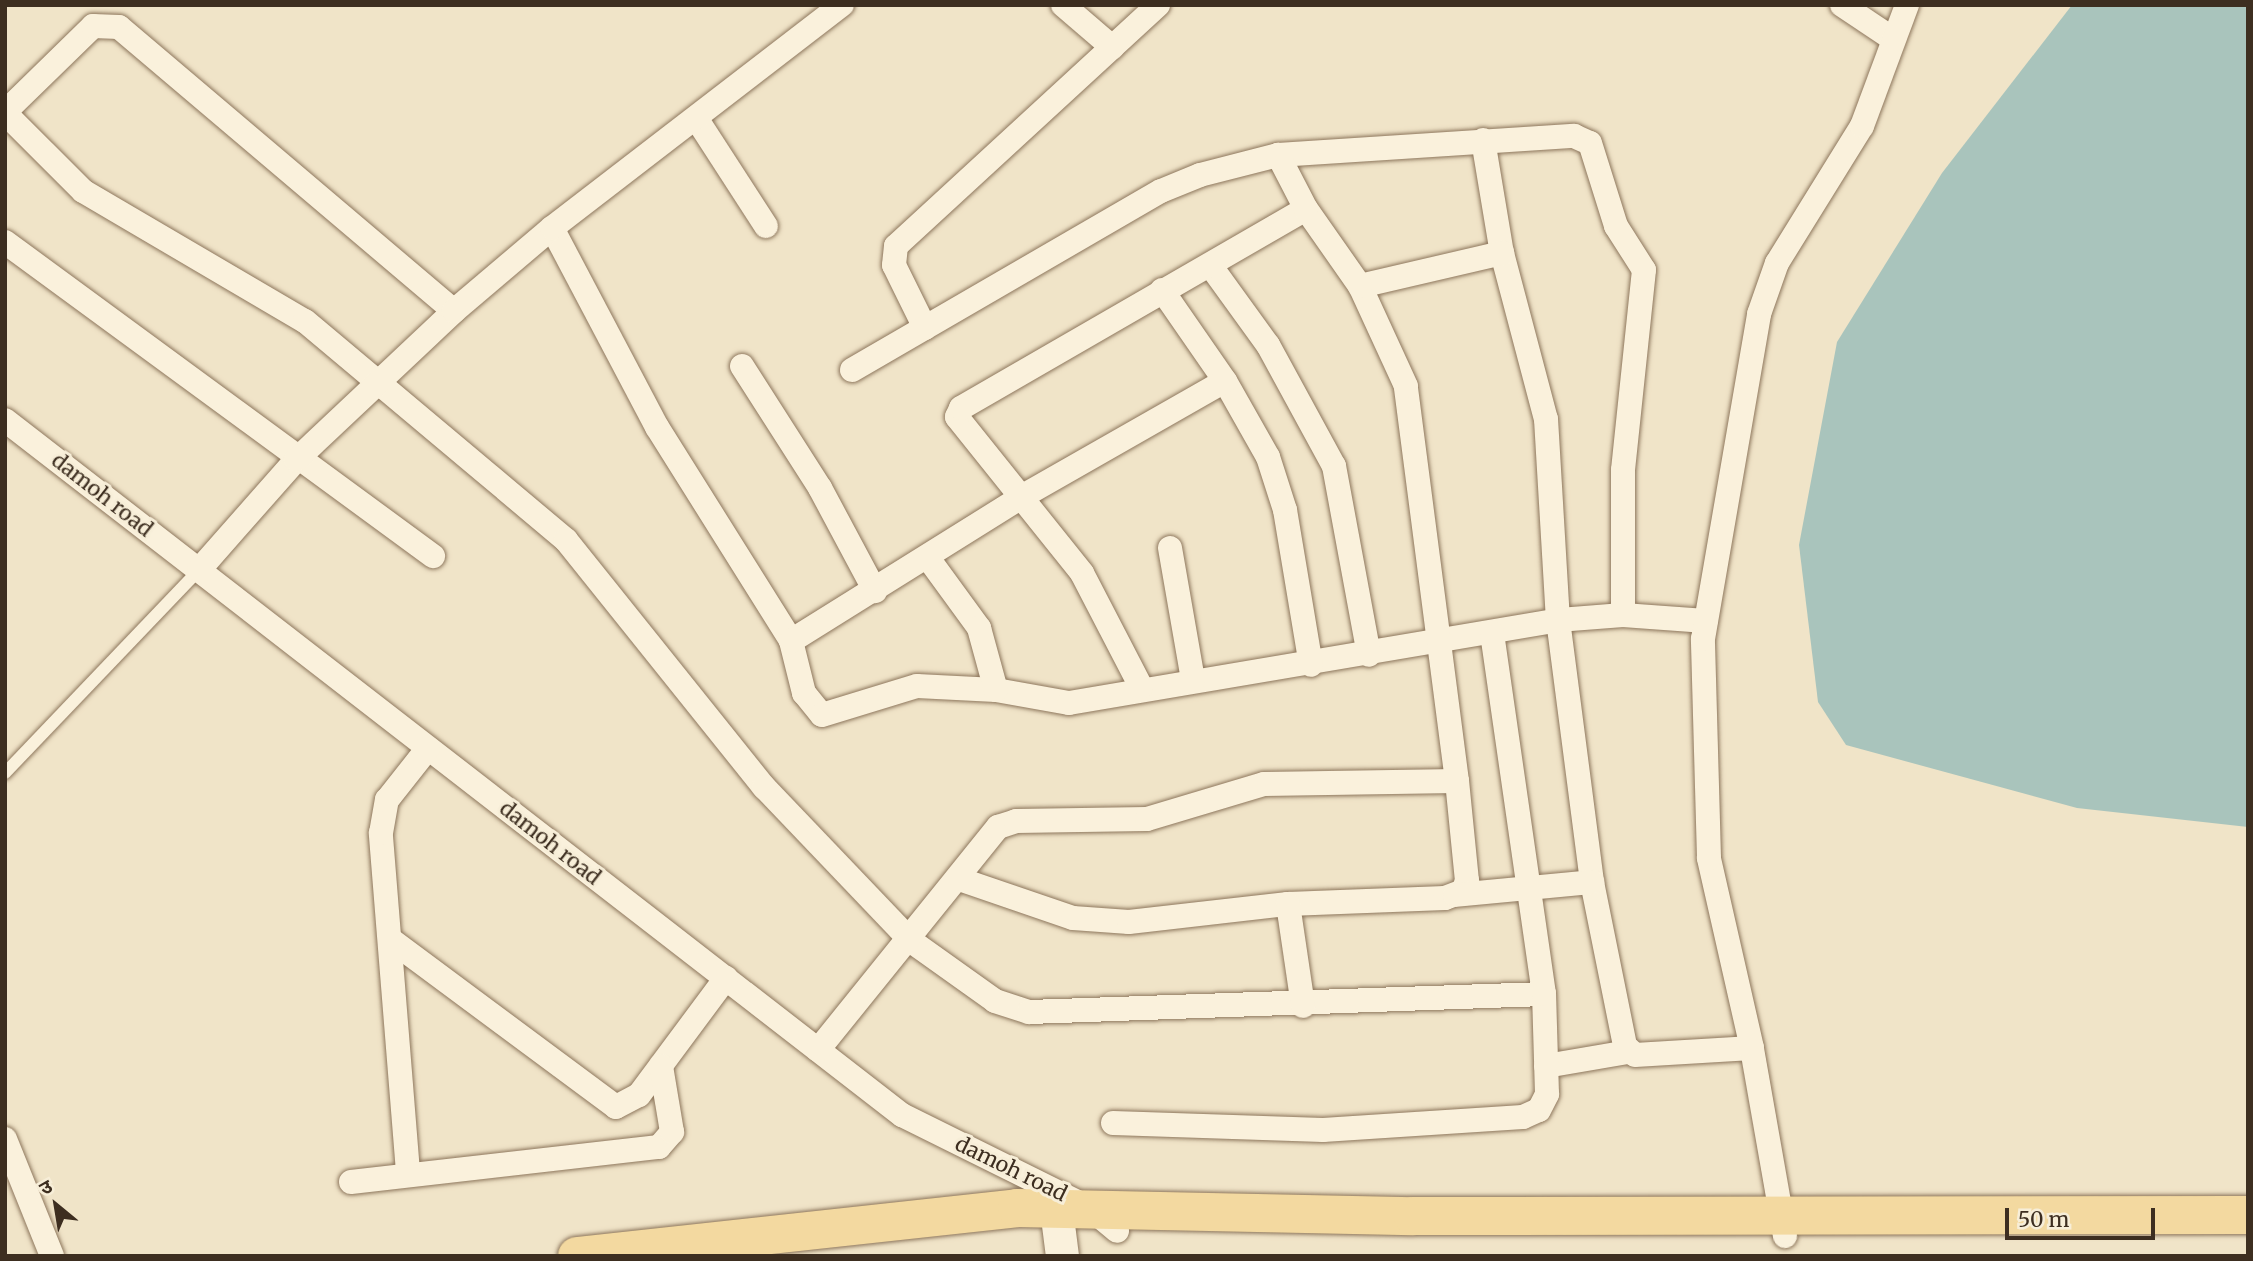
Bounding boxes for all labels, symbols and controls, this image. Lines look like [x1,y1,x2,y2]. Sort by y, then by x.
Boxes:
street label: damoh road [47,448,157,542]
street label: damoh road [495,796,605,890]
street label: damoh road [951,1131,1071,1207]
north arrow [21,1170,91,1240]
text: उ [35,1174,56,1200]
scale bar [2008,1194,2158,1238]
text: 50 m [2018,1206,2069,1233]

